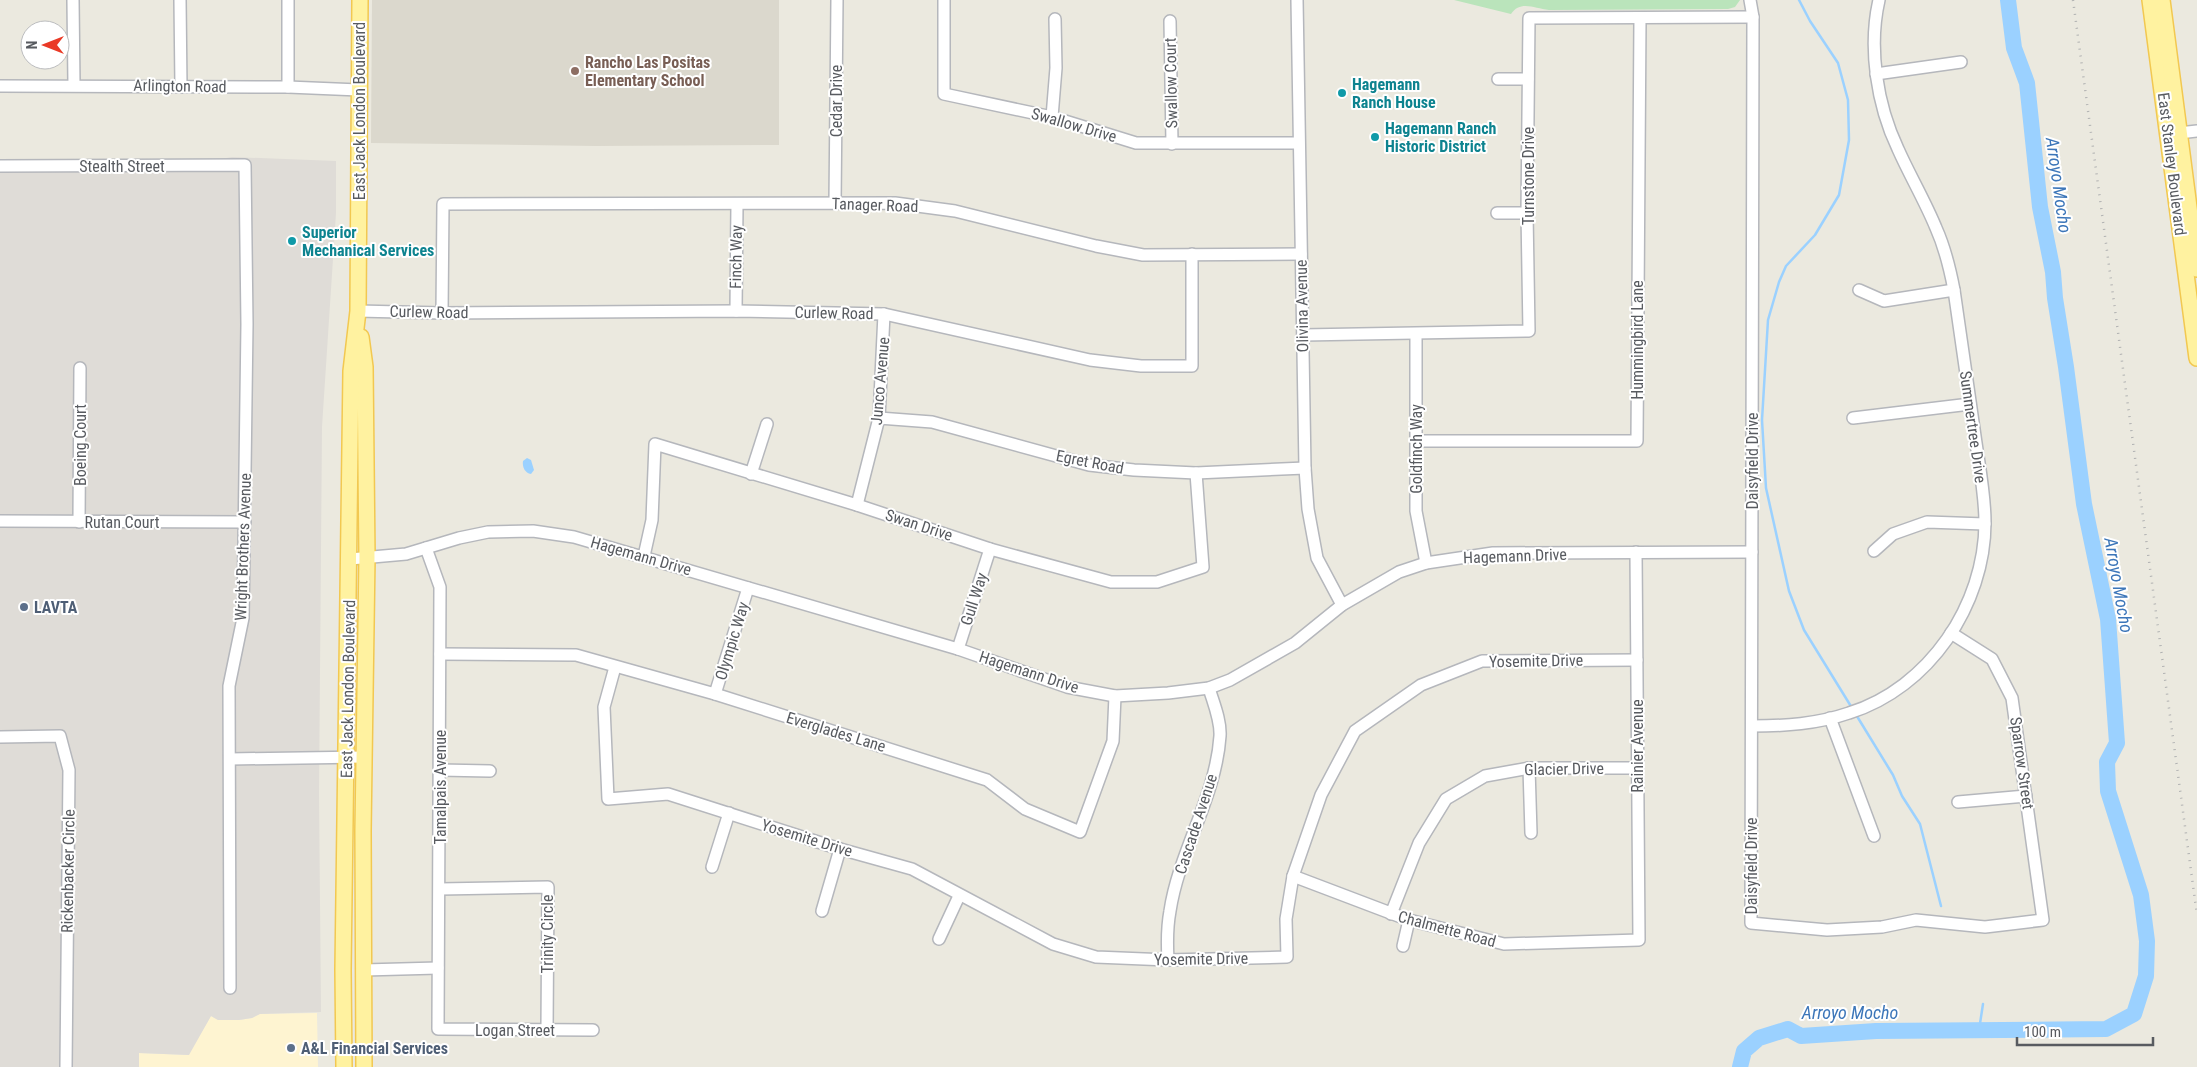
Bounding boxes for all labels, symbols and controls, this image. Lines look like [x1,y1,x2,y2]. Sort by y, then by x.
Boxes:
north arrow [20,20,70,70]
street label: East Jack London Boulevard [350,22,369,200]
street label: Swallow Court [1161,37,1181,128]
text: N [24,41,40,49]
place label: Rancho Las Positas Elementary School [585,53,710,90]
marker: Rancho Las Positas Elementary School [569,65,581,77]
street label: Cedar Drive [827,65,846,137]
place label: Hagemann Ranch House [1352,75,1436,112]
street label: Arlington Road [133,76,227,96]
marker: Hagemann Ranch House [1336,87,1348,99]
street label: East Stanley Boulevard [2154,91,2190,237]
street label: Swallow Drive [1029,104,1119,146]
place label: Hagemann Ranch Historic District [1385,119,1497,156]
street label: Turnstone Drive [1519,127,1538,225]
marker: Hagemann Ranch Historic District [1369,131,1381,143]
water label: Arroyo Mocho [2042,135,2076,234]
street label: Stealth Street [79,157,165,176]
street label: Tanager Road [831,194,919,216]
place label: Superior Mechanical Services [302,223,434,260]
street label: Finch Way [726,224,746,289]
marker: Superior Mechanical Services [286,235,298,247]
street label: Olivina Avenue [1292,260,1312,352]
street label: Hummingbird Lane [1628,280,1647,400]
street label: Curlew Road [389,302,469,322]
street label: Curlew Road [794,303,874,323]
street label: Junco Avenue [867,336,893,426]
street label: Summertree Drive [1956,370,1990,484]
street label: Boeing Court [71,404,90,486]
street label: Goldfinch Way [1407,404,1426,494]
street label: Daisyfield Drive [1743,413,1762,509]
street label: Egret Road [1055,446,1125,478]
street label: Wright Brothers Avenue [231,473,255,621]
street label: Swan Drive [883,505,955,545]
street label: Rutan Court [85,513,160,532]
street label: Hagemann Drive [589,533,693,579]
water label: Arroyo Mocho [2100,535,2138,634]
street label: Hagemann Drive [1463,545,1567,567]
street label: Gull Way [957,570,992,628]
place label: LAVTA [34,598,78,617]
street label: Olympic Way [711,599,753,682]
street label: East Jack London Boulevard [337,600,359,778]
marker: LAVTA [18,601,30,613]
street label: Hagemann Drive [977,647,1081,697]
street label: Yosemite Drive [1489,651,1583,671]
street label: Rainier Avenue [1628,699,1647,793]
street label: Everglades Lane [784,708,888,756]
street label: Sparrow Street [2006,716,2038,811]
street label: Tamalpais Avenue [431,730,450,844]
street label: Glacier Drive [1524,759,1604,779]
street label: Cascade Avenue [1171,771,1221,877]
street label: Rickenbacker Circle [57,809,79,933]
street label: Yosemite Drive [759,815,855,861]
street label: Daisyfield Drive [1742,818,1761,914]
street label: Trinity Circle [538,895,557,973]
street label: Chalmette Road [1396,907,1498,951]
street label: Yosemite Drive [1154,949,1248,969]
water label: Arroyo Mocho [1801,1002,1898,1023]
scale bar [2017,1014,2153,1046]
street label: Logan Street [475,1021,555,1040]
text: 100 m [2024,1023,2061,1041]
place label: A&L Financial Services [301,1039,448,1058]
marker: A&L Financial Services [285,1042,297,1054]

